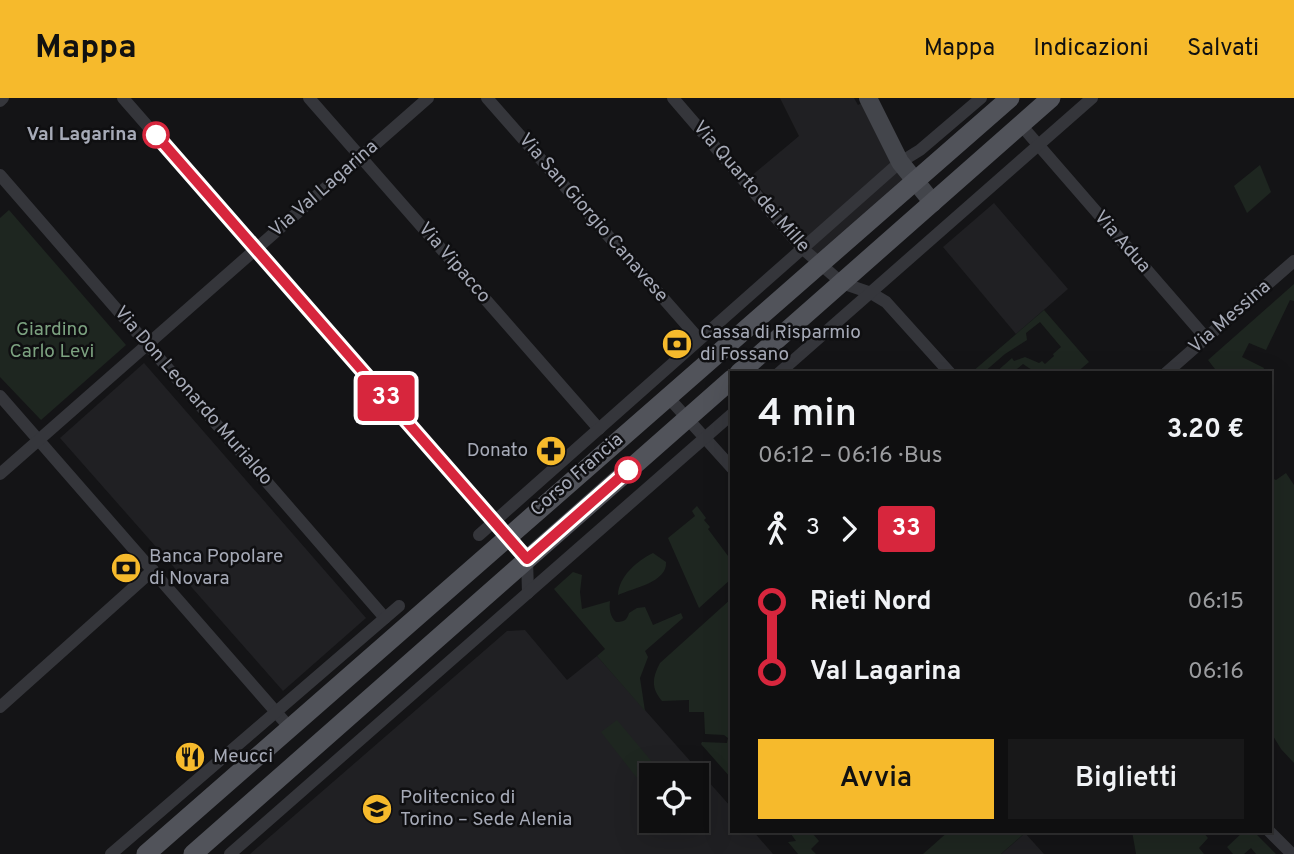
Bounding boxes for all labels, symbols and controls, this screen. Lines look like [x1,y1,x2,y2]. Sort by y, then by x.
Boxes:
text: Mappa [35,28,137,70]
text: Mappa [924,34,995,64]
text: Indicazioni [1033,34,1149,64]
text: Salvati [1187,34,1259,64]
street label: Via Quarto dei Mille [687,116,815,258]
marker: Val Lagarina [143,122,169,148]
place label: Val Lagarina [26,123,137,147]
street label: Via San Giorgio Canavese [513,129,673,307]
street label: Via Val Lagarina [265,135,383,243]
street label: Via Adua [1088,206,1156,278]
street label: Via Vipacco [412,218,496,308]
street label: Via Messina [1184,275,1276,359]
street label: Via Don Leonardo Murialdo [109,301,277,491]
park label: Giardino Carlo Levi [10,318,94,364]
place label: Cassa di Risparmio di Fossano [700,321,861,367]
bank icon: Cassa di Risparmio di Fossano [660,327,694,361]
line badge: 33 [354,375,418,421]
text: 33 [372,383,400,413]
text: 4 min [758,391,857,440]
text: 3.20 € [1167,414,1244,447]
street label: Corso Francia [525,428,629,522]
pharmacy icon: Donato [534,434,568,468]
place label: Donato [467,439,528,463]
text: 06:12 – 06:16 · Bus [758,442,942,471]
unlabelled marker [615,457,641,483]
icon: walk [758,510,796,548]
icon: forward [830,510,868,548]
text: 3 [806,514,820,543]
text: 33 [892,514,921,544]
place label: Banca Popolare di Novara [149,545,283,591]
bank icon: Banca Popolare di Novara [109,551,143,585]
text: Rieti Nord [810,586,932,619]
text: 06:15 [1187,588,1244,617]
text: Val Lagarina [810,656,961,689]
text: 06:16 [1188,658,1244,687]
button: Avvia [758,739,994,819]
button: Biglietti [1008,739,1244,819]
restaurant icon: Meucci [173,740,207,774]
place label: Meucci [213,745,273,769]
map controls [639,763,709,833]
button: locate [639,763,709,833]
place label: Politecnico di Torino – Sede Alenia [400,786,572,832]
school or university icon: Politecnico di Torino – Sede Alenia [360,792,394,826]

